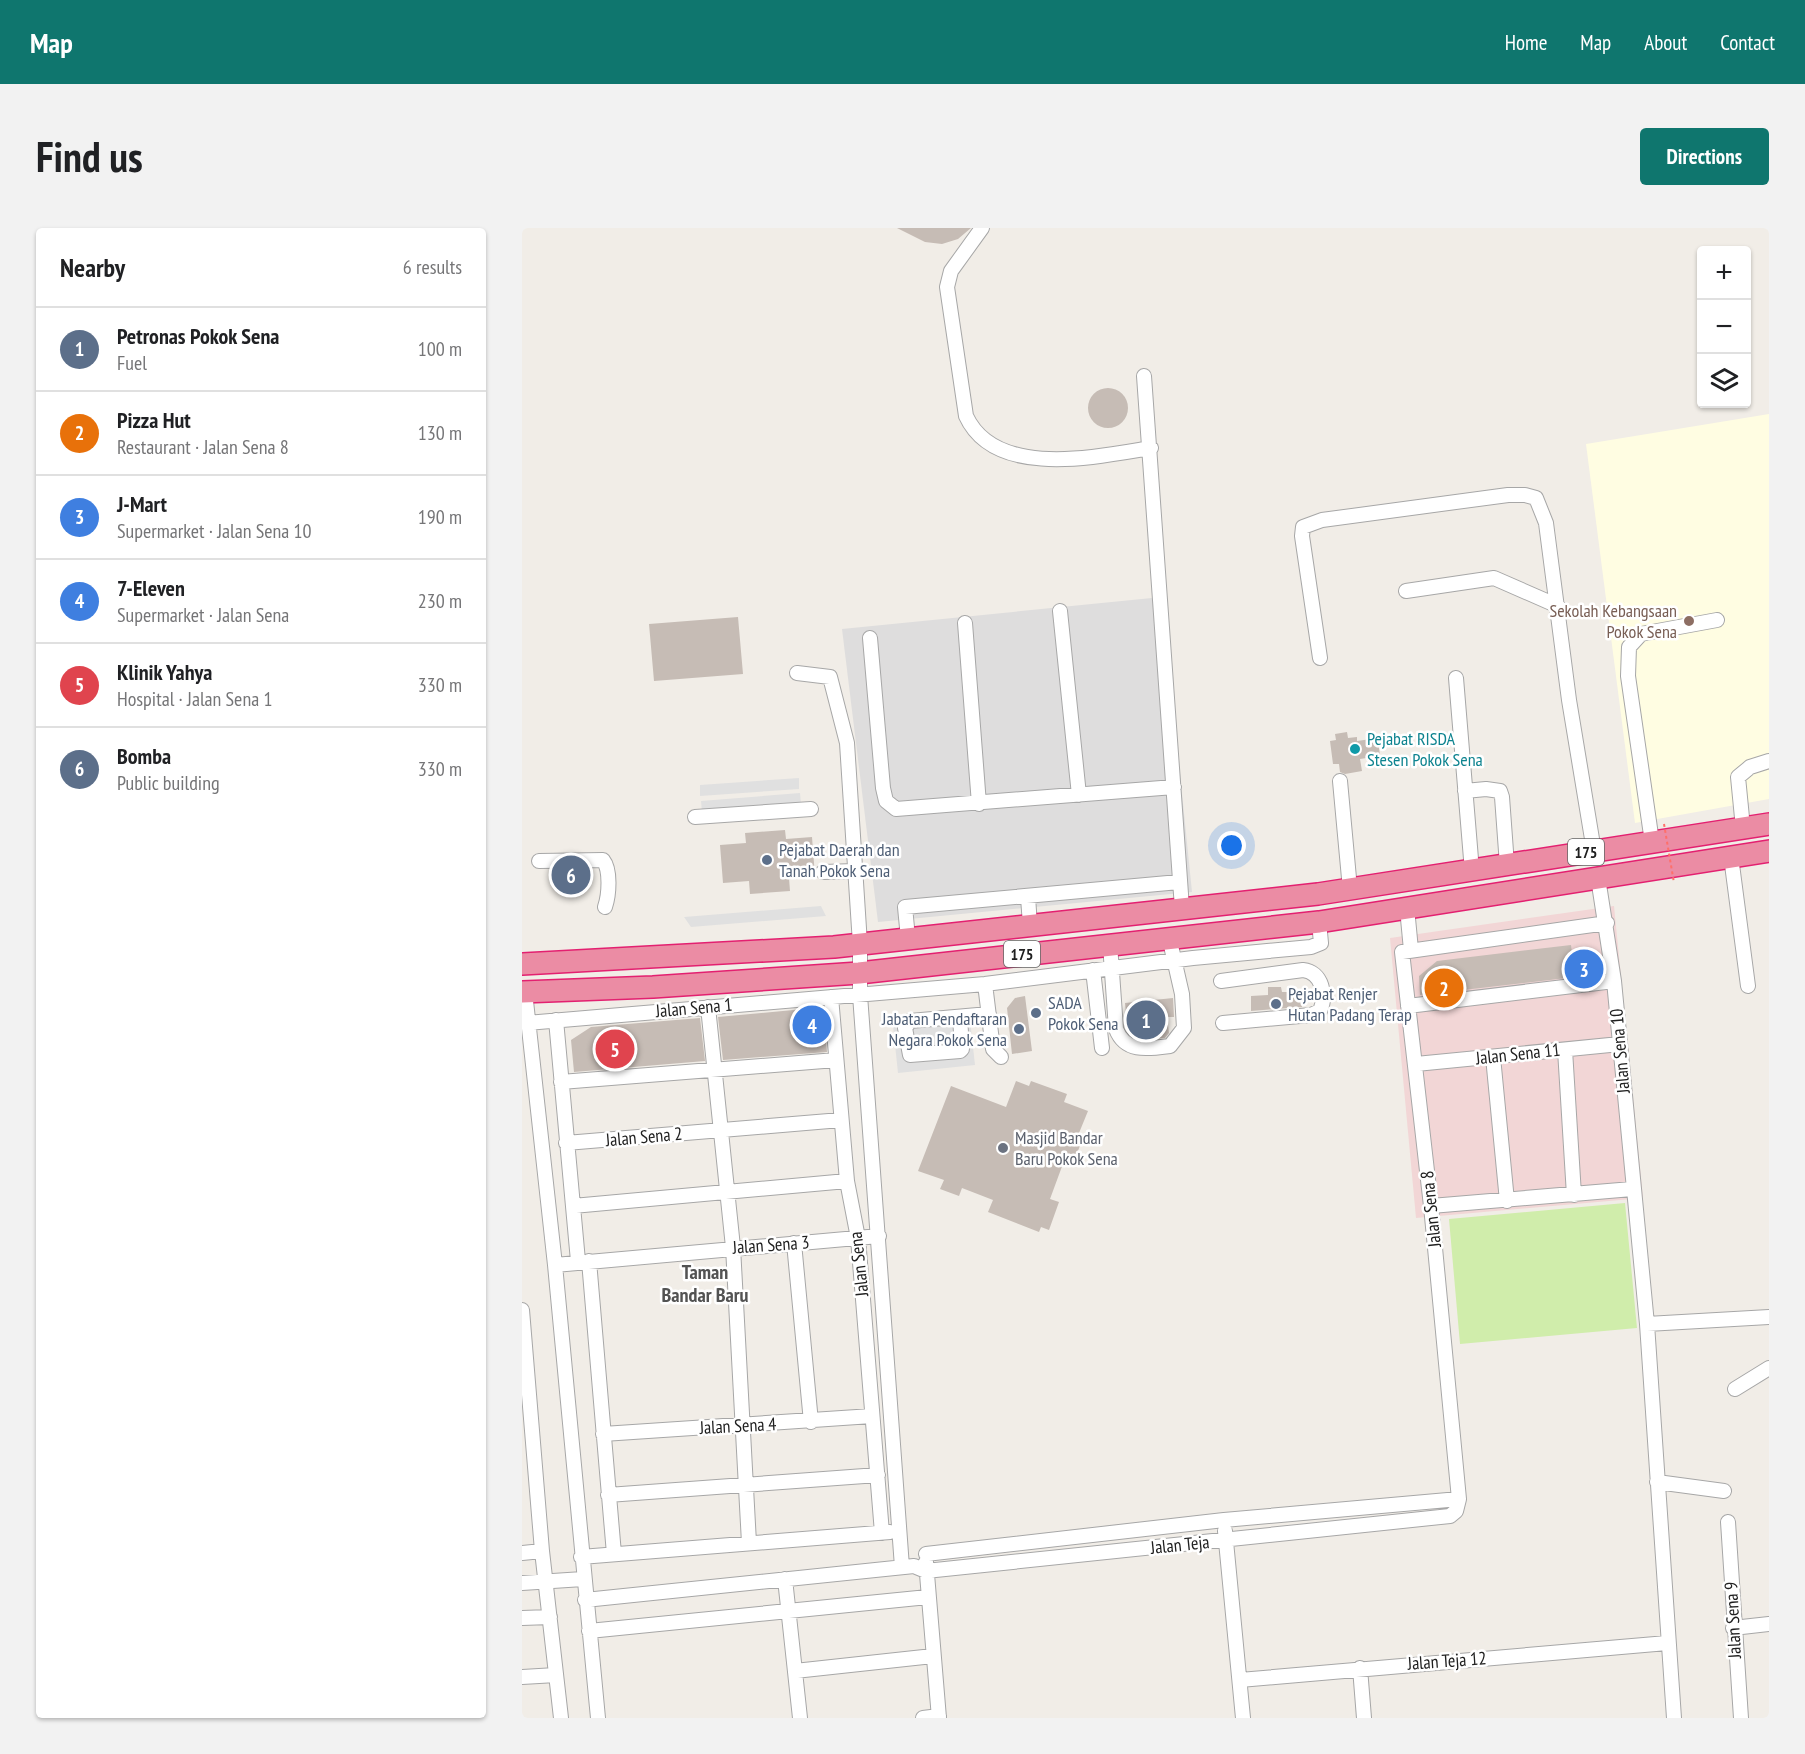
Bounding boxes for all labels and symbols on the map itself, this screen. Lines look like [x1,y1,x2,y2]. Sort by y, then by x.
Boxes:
place label: Sekolah Kebangsaan Pokok Sena [1549,599,1677,643]
marker: Sekolah Kebangsaan Pokok Sena [1682,614,1696,628]
place label: Pejabat RISDA Stesen Pokok Sena [1367,727,1483,771]
marker: Pejabat RISDA Stesen Pokok Sena [1348,742,1362,756]
your location [1217,831,1246,860]
place label: Pejabat Daerah dan Tanah Pokok Sena [779,838,900,882]
road number: 175 [1568,839,1604,865]
pin: 6 [551,852,590,898]
marker: Pejabat Daerah dan Tanah Pokok Sena [760,853,774,867]
road number: 175 [1004,941,1040,967]
pin: 3 [1564,946,1604,992]
pin: 2 [1424,966,1464,1011]
place label: Pejabat Renjer Hutan Padang Terap [1288,982,1412,1026]
place label: SADA Pokok Sena [1048,991,1119,1035]
street label: Jalan Sena 1 [654,993,733,1022]
marker: Pejabat Renjer Hutan Padang Terap [1269,997,1283,1011]
pin: 1 [1126,998,1166,1042]
pin: 4 [792,1002,832,1048]
marker: SADA Pokok Sena [1029,1006,1043,1020]
place label: Jabatan Pendaftaran Negara Pokok Sena [881,1007,1007,1051]
street label: Jalan Sena 10 [1604,1008,1635,1095]
marker: Jabatan Pendaftaran Negara Pokok Sena [1012,1022,1026,1036]
pin: 5 [596,1026,634,1072]
street label: Jalan Sena 11 [1474,1038,1561,1069]
street label: Jalan Sena 2 [604,1122,683,1151]
place label: Masjid Bandar Baru Pokok Sena [1015,1126,1118,1170]
marker: Masjid Bandar Baru Pokok Sena [996,1141,1010,1155]
street label: Jalan Sena 8 [1415,1170,1446,1249]
street label: Jalan Sena 3 [731,1230,810,1259]
street label: Jalan Sena [844,1231,873,1299]
district label: Taman Bandar Baru [662,1259,749,1308]
street label: Jalan Sena 4 [698,1412,777,1439]
street label: Jalan Teja [1148,1530,1210,1559]
street label: Jalan Sena 9 [1719,1581,1746,1660]
street label: Jalan Teja 12 [1406,1646,1487,1675]

